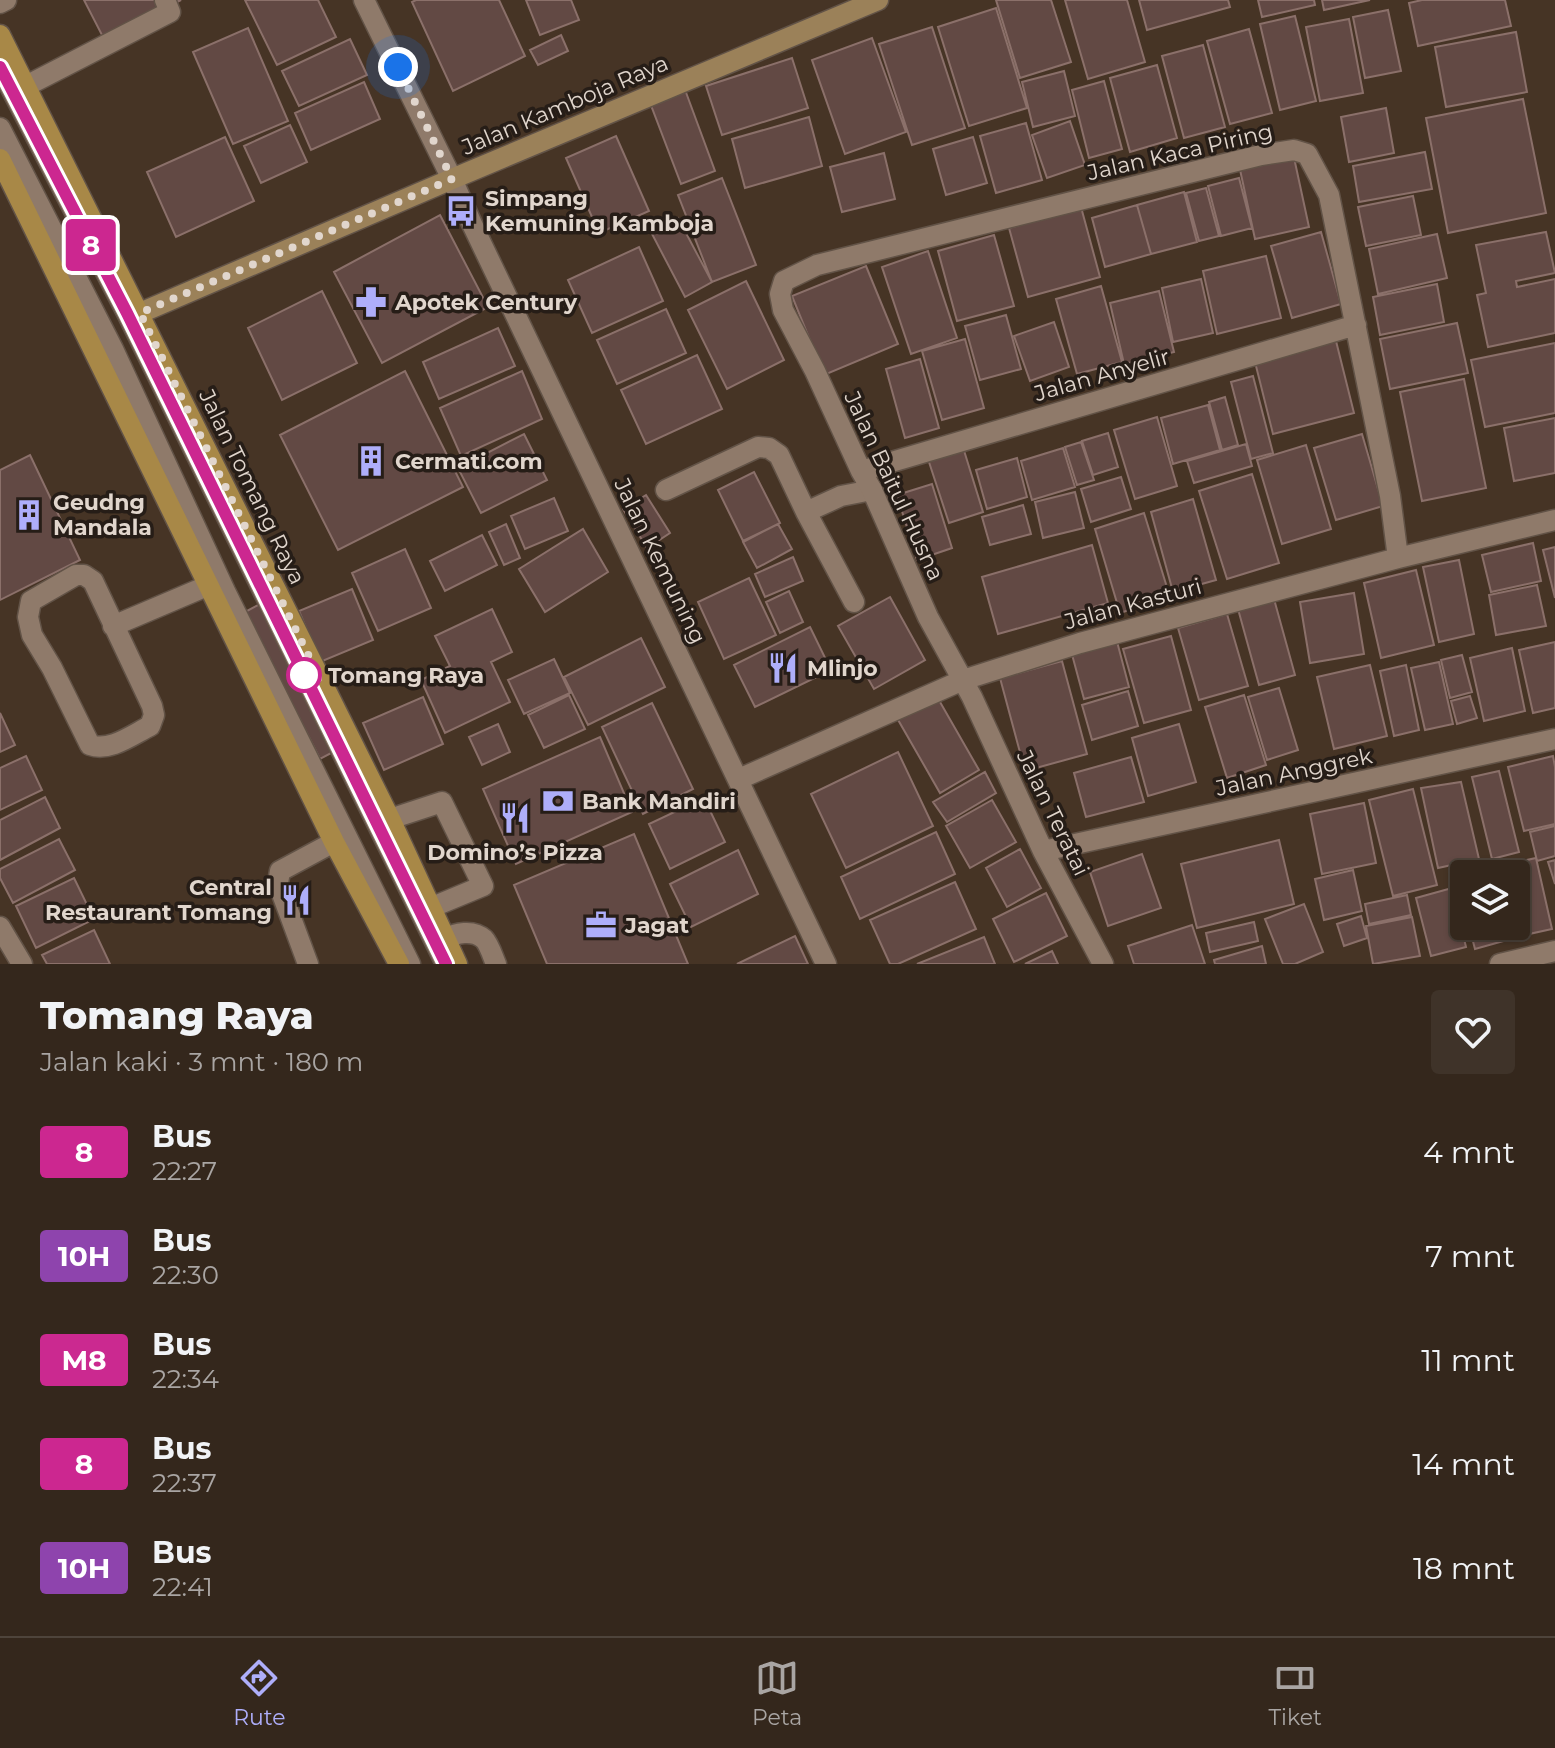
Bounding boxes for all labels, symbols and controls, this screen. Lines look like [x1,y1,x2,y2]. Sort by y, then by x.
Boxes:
your location [378,47,418,87]
street label: Jalan Kamboja Raya [457,49,672,161]
street label: Jalan Kaca Piring [1084,118,1275,187]
place label: Simpang Kemuning Kamboja [485,185,714,237]
bus stop icon: Simpang Kemuning Kamboja [444,194,478,228]
line badge: 8 [65,219,117,271]
text: 8 [82,228,100,262]
pharmacy icon: Apotek Century [354,285,388,319]
place label: Apotek Century [394,289,578,316]
street label: Jalan Anyelir [1030,343,1173,407]
street label: Jalan Tomang Raya [193,384,311,589]
street label: Jalan Baitul Husna [838,386,950,585]
building icon: Cermati.com [354,444,388,478]
place label: Cermati.com [395,448,543,475]
street label: Jalan Kemuning [608,473,712,648]
place label: Geudng Mandala [53,489,152,541]
building icon: Geudng Mandala [12,498,46,532]
street label: Jalan Kasturi [1060,573,1205,636]
restaurant icon: Mlinjo [766,651,800,685]
place label: Mlinjo [807,655,878,682]
marker: Tomang Raya [287,658,321,692]
place label: Tomang Raya [328,662,484,689]
street label: Jalan Anggrek [1212,742,1376,802]
street label: Jalan Teratai [1010,745,1095,880]
bank icon: Bank Mandiri [541,784,575,818]
place label: Bank Mandiri [582,788,736,815]
restaurant icon: Domino’s Pizza [498,801,532,835]
place label: Domino’s Pizza [427,839,603,866]
map controls [1450,860,1530,940]
button: layers [1450,860,1530,940]
place label: Central Restaurant Tomang [45,874,272,926]
restaurant icon: Central Restaurant Tomang [279,883,313,917]
office icon: Jagat [584,908,618,942]
place label: Jagat [624,912,690,939]
button: heart [1431,990,1515,1074]
text: Tomang Raya [40,992,314,1039]
text: Jalan kaki · 3 mnt · 180 m [40,1046,363,1078]
text: Bus [152,1118,212,1155]
text: 4 mnt [1423,1134,1515,1171]
text: 8 [75,1135,93,1169]
text: 22:27 [152,1155,217,1187]
text: Bus [152,1222,212,1259]
text: 7 mnt [1425,1238,1515,1275]
text: 10H [58,1239,110,1273]
text: 22:30 [152,1259,219,1291]
text: Bus [152,1326,212,1363]
text: 11 mnt [1421,1342,1515,1379]
text: M8 [61,1343,107,1377]
text: 22:34 [152,1363,219,1395]
text: Bus [152,1430,212,1467]
text: 14 mnt [1412,1446,1515,1483]
text: 8 [75,1447,93,1481]
text: 22:37 [152,1467,217,1499]
text: Bus [152,1534,212,1571]
text: 18 mnt [1413,1550,1515,1587]
text: 10H [58,1551,110,1585]
text: 22:41 [152,1571,213,1603]
tab: Rute [233,1656,286,1731]
tab: Peta [752,1656,802,1731]
tab: Tiket [1268,1656,1322,1731]

